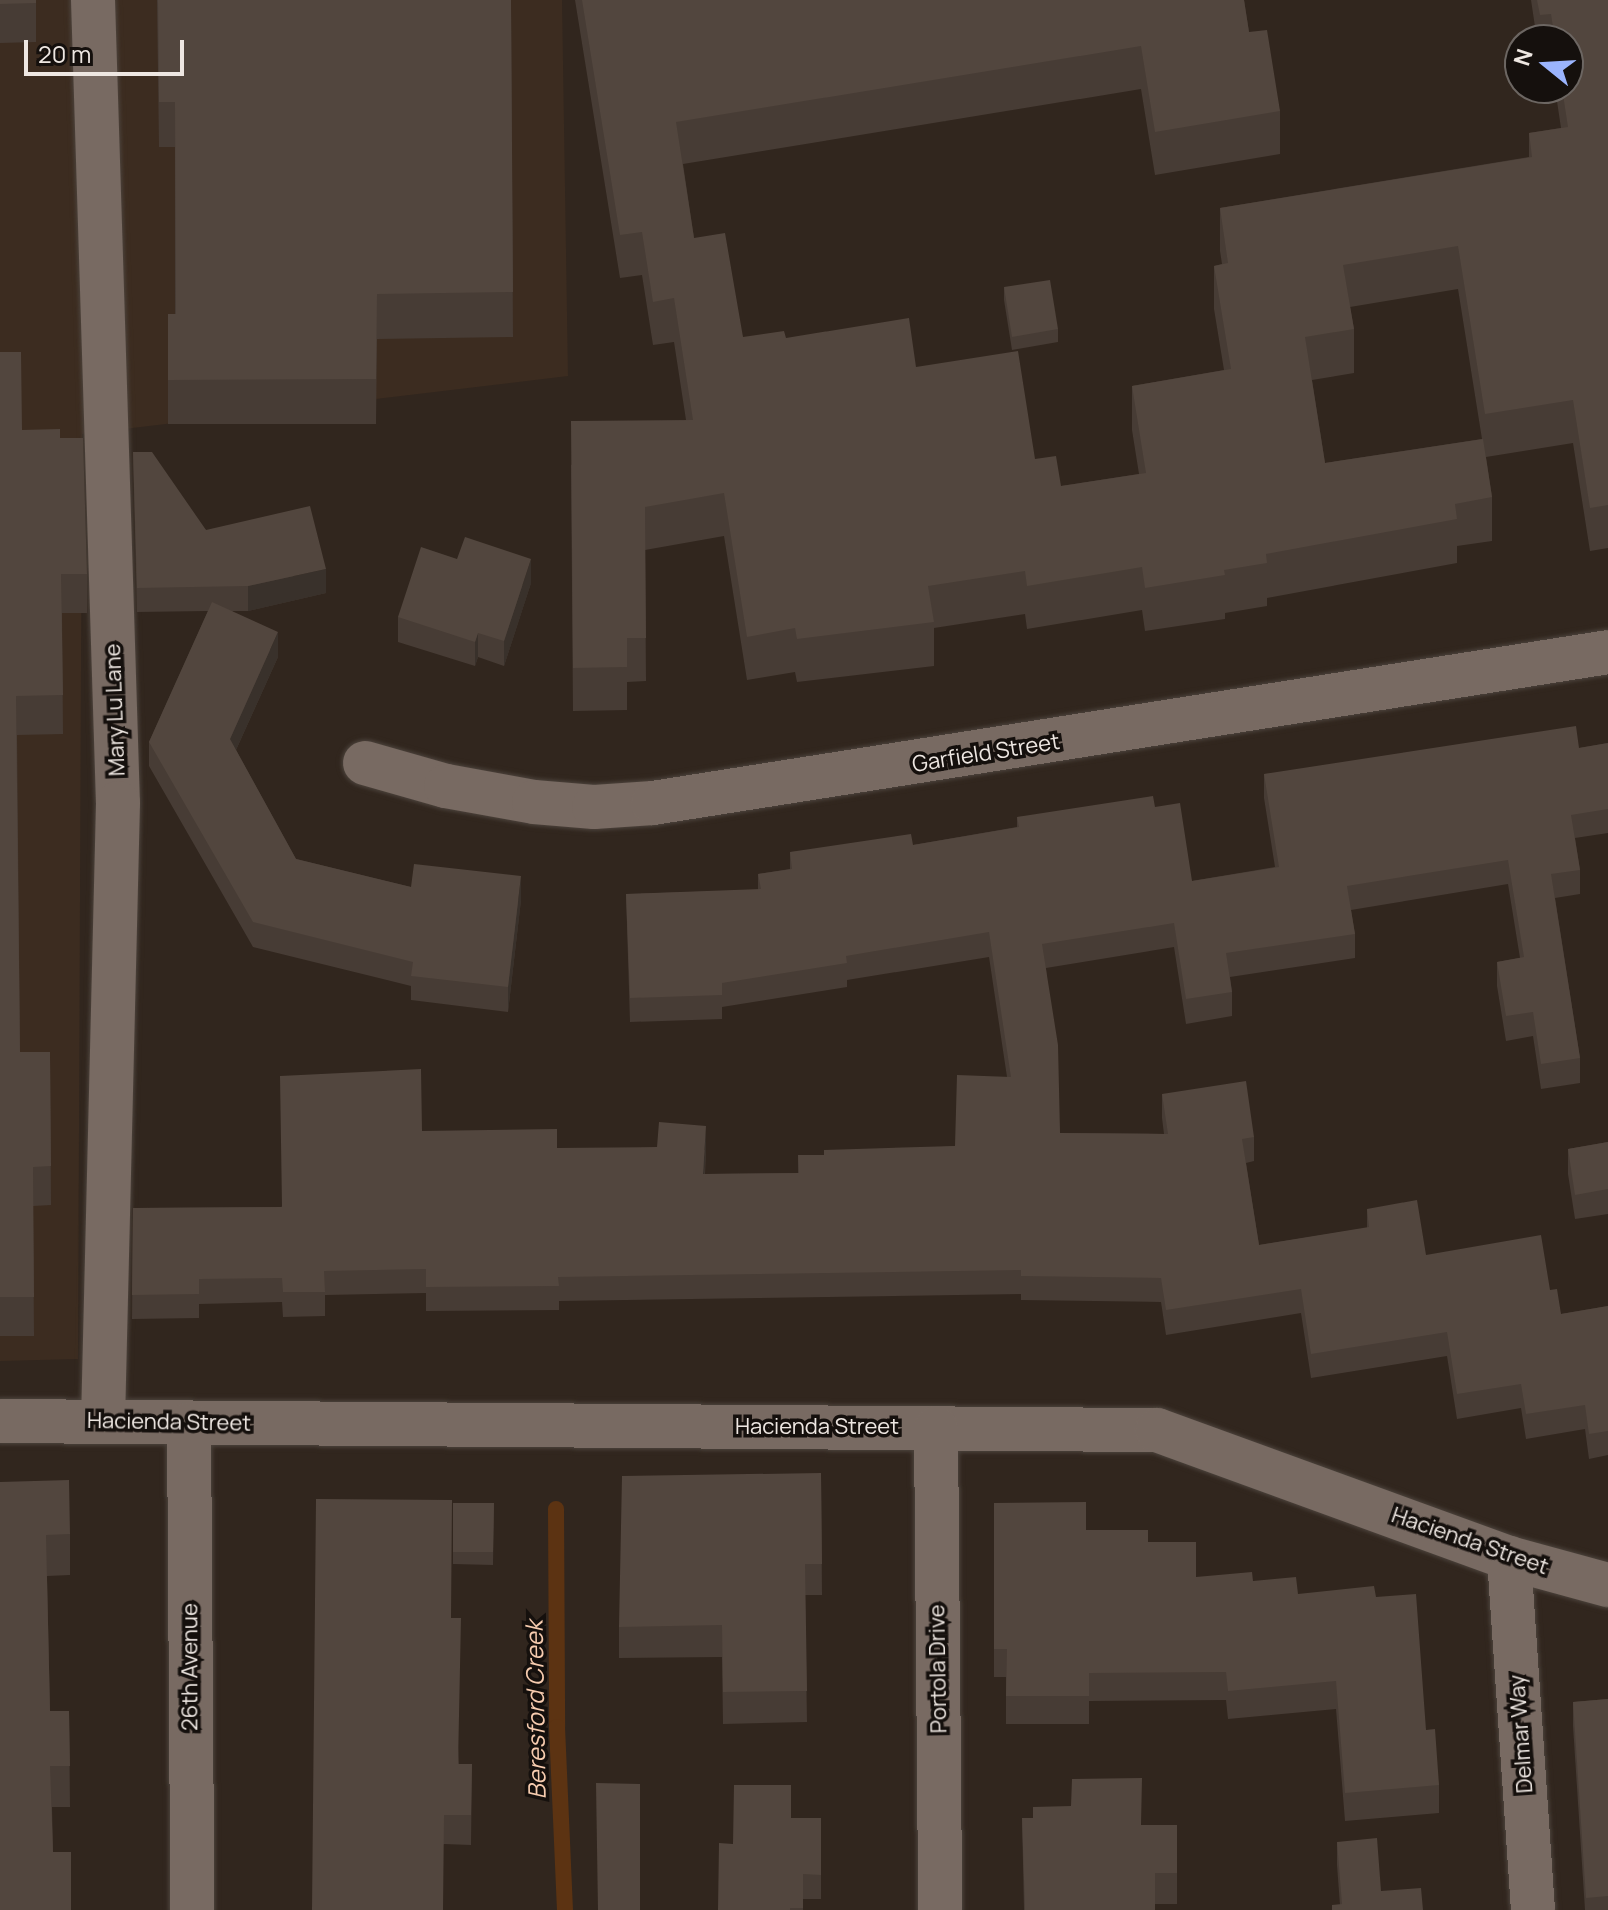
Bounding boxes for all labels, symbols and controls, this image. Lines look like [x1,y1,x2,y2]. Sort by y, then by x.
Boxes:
scale bar [28,24,188,74]
north arrow [1504,24,1584,104]
text: 20 m [38,37,91,70]
text: N [1506,45,1540,69]
street label: Mary Lu Lane [99,643,131,777]
street label: Garfield Street [910,728,1062,778]
street label: Hacienda Street [87,1407,251,1437]
street label: Hacienda Street [735,1414,899,1440]
street label: Hacienda Street [1388,1502,1552,1580]
street label: 26th Avenue [177,1603,203,1731]
street label: Portola Drive [924,1604,952,1734]
water label: Beresford Creek [519,1620,551,1800]
street label: Delmar Way [1504,1674,1538,1794]

